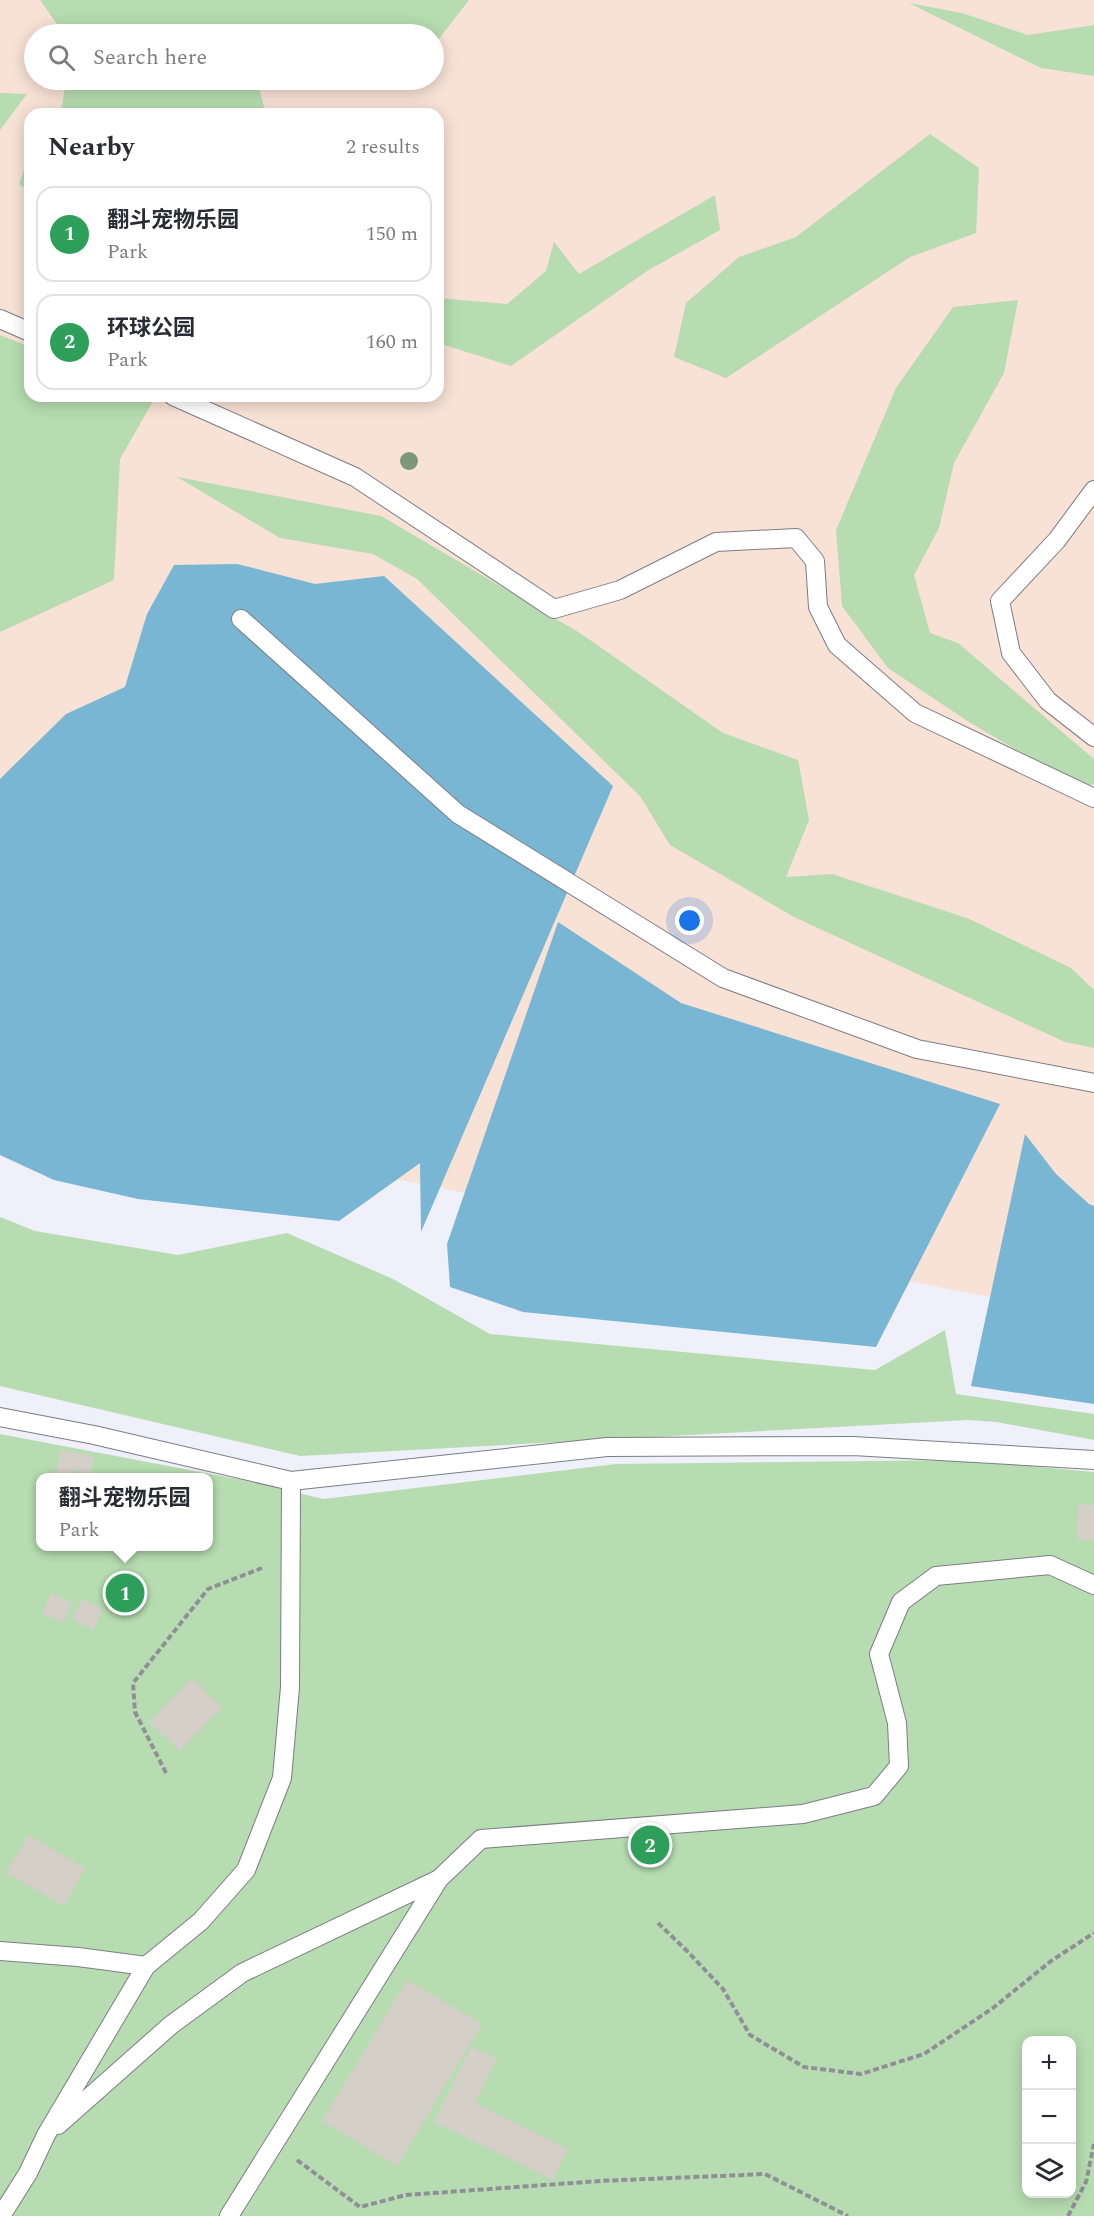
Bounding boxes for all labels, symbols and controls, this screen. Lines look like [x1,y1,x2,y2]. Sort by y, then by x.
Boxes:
search box [24,24,444,90]
icon: search [45,41,78,74]
text: Search here [93,41,207,74]
text: Nearby [48,127,134,167]
text: 2 results [346,132,420,162]
text: 翻斗宠物乐园 [107,204,239,237]
text: 1 [64,219,75,249]
text: 150 m [366,219,418,249]
text: Park [107,237,148,267]
text: 环球公园 [107,312,195,345]
text: 2 [64,327,75,357]
text: 160 m [366,327,418,357]
text: Park [107,345,148,375]
your location [675,906,704,935]
popup [36,1473,213,1551]
text: 翻斗宠物乐园 [58,1482,191,1515]
text: Park [58,1515,100,1545]
pin: 1 [106,1570,144,1616]
pin: 2 [630,1822,670,1868]
map controls [1022,2036,1076,2198]
button: + [1022,2036,1076,2090]
button: − [1022,2090,1076,2144]
button: layers [1022,2144,1076,2198]

